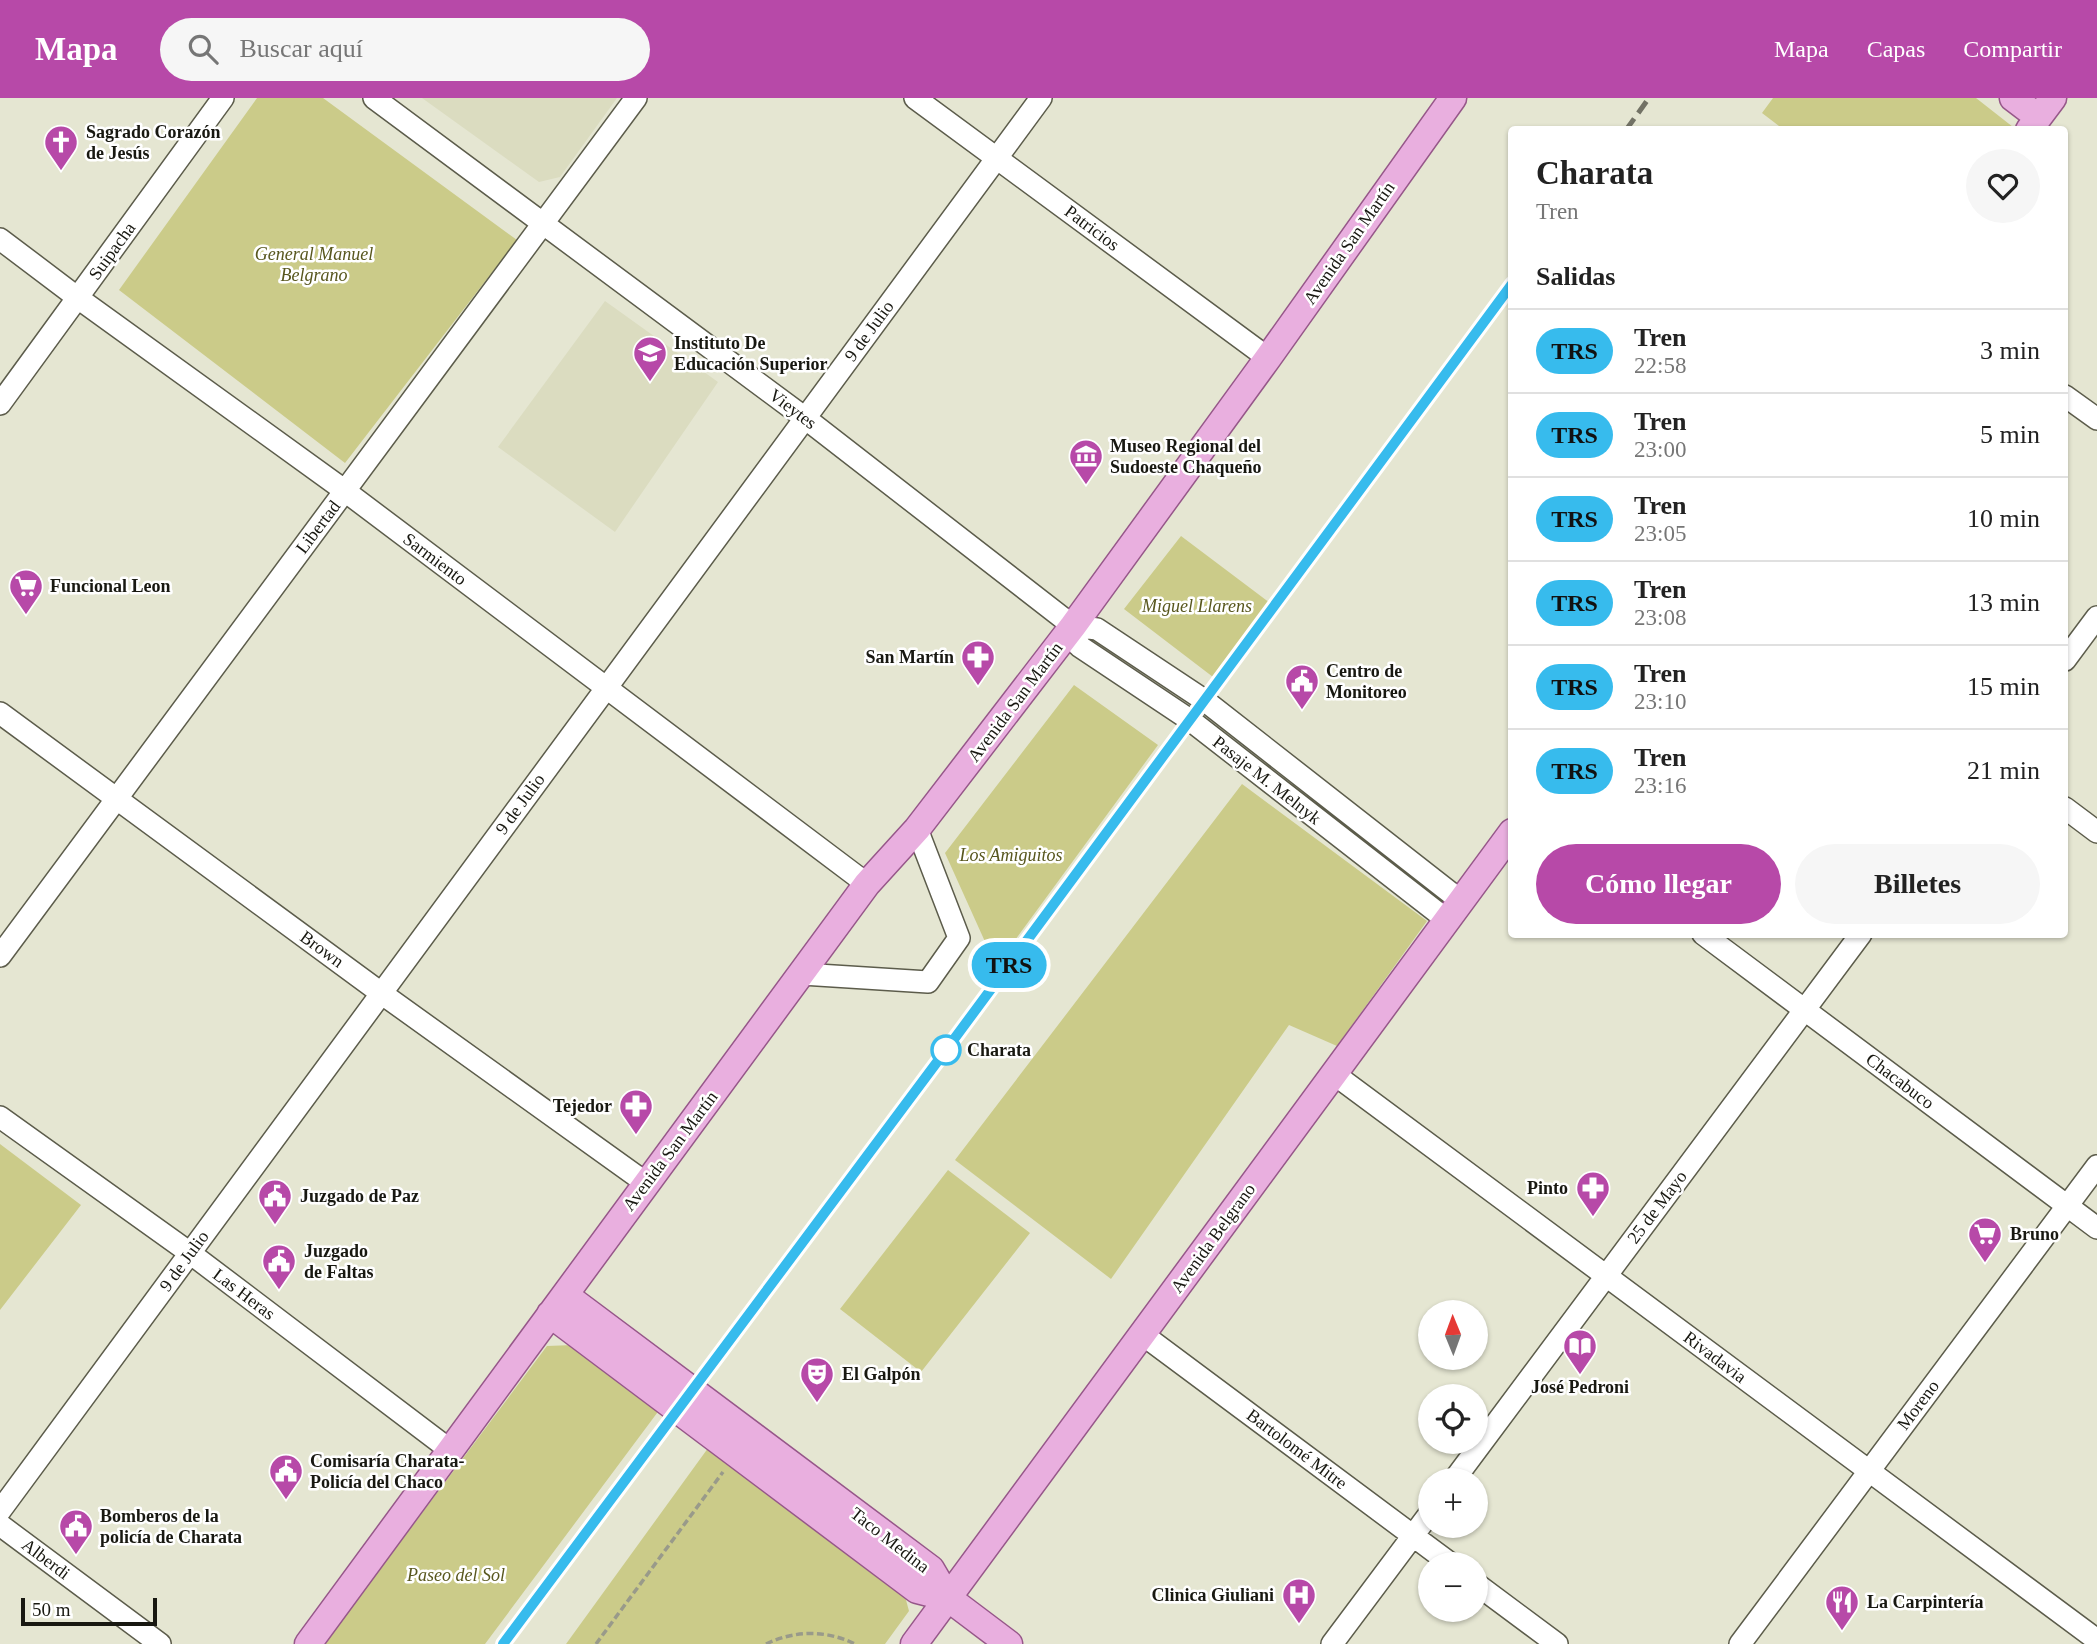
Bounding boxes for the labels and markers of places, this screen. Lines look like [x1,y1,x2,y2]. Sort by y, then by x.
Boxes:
place label: Sagrado Corazón de Jesús [86,122,221,163]
church icon: Sagrado Corazón de Jesús [42,123,80,172]
place label: Instituto De Educación Superior [674,333,828,374]
school or university icon: Instituto De Educación Superior [631,334,669,383]
place label: Museo Regional del Sudoeste Chaqueño [1110,436,1262,477]
museum icon: Museo Regional del Sudoeste Chaqueño [1067,437,1105,486]
supermarket icon: Funcional Leon [7,567,45,616]
place label: Funcional Leon [50,576,171,596]
pharmacy icon: San Martín [959,638,997,687]
place label: San Martín [865,647,954,667]
place label: Centro de Monitoreo [1326,661,1407,702]
public building icon: Centro de Monitoreo [1283,662,1321,711]
marker: Charata [931,1035,961,1065]
place label: Charata [967,1040,1031,1060]
pharmacy icon: Tejedor [617,1087,655,1136]
place label: Tejedor [553,1096,612,1116]
pharmacy icon: Pinto [1574,1169,1612,1218]
public building icon: Juzgado de Paz [256,1177,294,1226]
place label: Pinto [1527,1178,1568,1198]
place label: Juzgado de Paz [300,1186,419,1206]
supermarket icon: Bruno [1966,1215,2004,1264]
place label: Bruno [2010,1224,2059,1244]
place label: Juzgado de Faltas [304,1241,374,1282]
public building icon: Juzgado de Faltas [260,1242,298,1291]
library icon: José Pedroni [1561,1327,1599,1376]
theatre icon: El Galpón [798,1355,836,1404]
place label: El Galpón [842,1364,921,1384]
place label: José Pedroni [1531,1377,1629,1397]
place label: Comisaría Charata- Policía del Chaco [310,1451,464,1492]
public building icon: Comisaría Charata- Policía del Chaco [267,1452,305,1501]
place label: Bomberos de la policía de Charata [100,1506,242,1547]
public building icon: Bomberos de la policía de Charata [57,1507,95,1556]
hospital icon: Clinica Giuliani [1280,1576,1318,1625]
restaurant icon: La Carpintería [1823,1583,1861,1632]
place label: Clinica Giuliani [1151,1585,1274,1605]
place label: La Carpintería [1867,1592,1984,1612]

